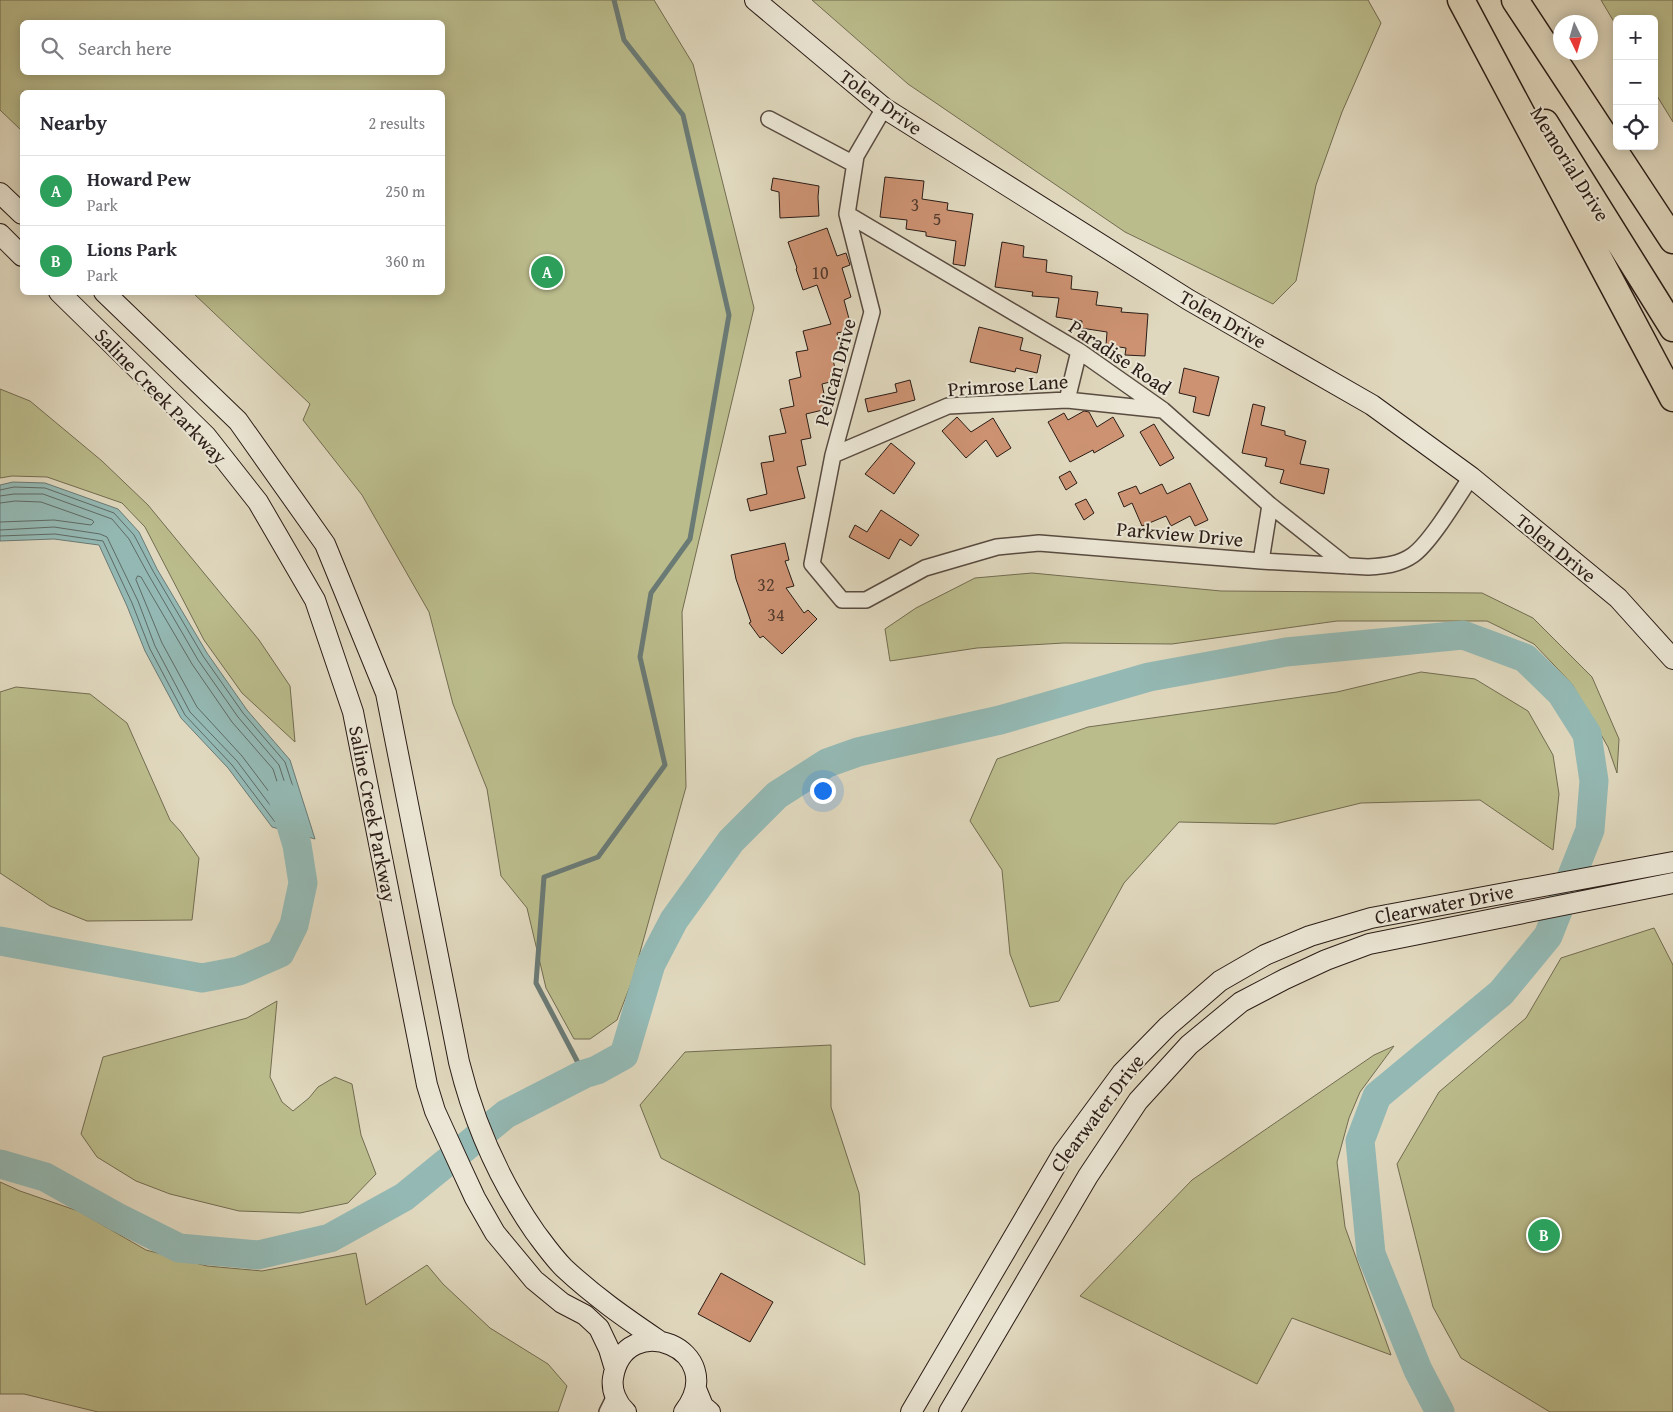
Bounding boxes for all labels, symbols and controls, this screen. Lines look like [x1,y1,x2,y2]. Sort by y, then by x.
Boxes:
north arrow [1553,15,1598,60]
map controls [1613,15,1658,150]
button: + [1613,15,1658,60]
search box [20,20,445,75]
icon: search [38,34,66,62]
text: Search here [78,34,172,62]
button: − [1613,60,1658,105]
street label: Tolen Drive [834,62,929,142]
street label: Memorial Drive [1524,101,1617,227]
button: locate [1613,105,1658,150]
text: Nearby [40,107,107,138]
text: 2 results [368,111,425,135]
text: Howard Pew [87,165,191,193]
text: A [51,179,61,203]
text: 250 m [385,179,425,203]
house number: 3 [911,191,919,218]
text: Park [87,193,118,217]
house number: 5 [933,205,941,232]
text: Lions Park [87,235,177,263]
text: B [51,249,61,273]
text: 360 m [385,249,425,273]
pin: A [531,253,563,291]
house number: 10 [811,259,829,286]
text: Park [87,263,118,287]
street label: Tolen Drive [1174,282,1272,355]
street label: Paradise Road [1063,312,1177,402]
street label: Pelican Drive [806,315,863,429]
street label: Saline Creek Parkway [89,321,234,470]
street label: Primrose Lane [947,366,1069,403]
street label: Tolen Drive [1510,506,1603,589]
street label: Parkview Drive [1115,514,1245,553]
house number: 32 [757,571,775,598]
house number: 34 [767,601,785,628]
street label: Saline Creek Parkway [342,723,405,905]
your location [810,778,836,804]
street label: Clearwater Drive [1372,876,1516,931]
street label: Clearwater Drive [1043,1048,1151,1178]
pin: B [1528,1216,1560,1254]

